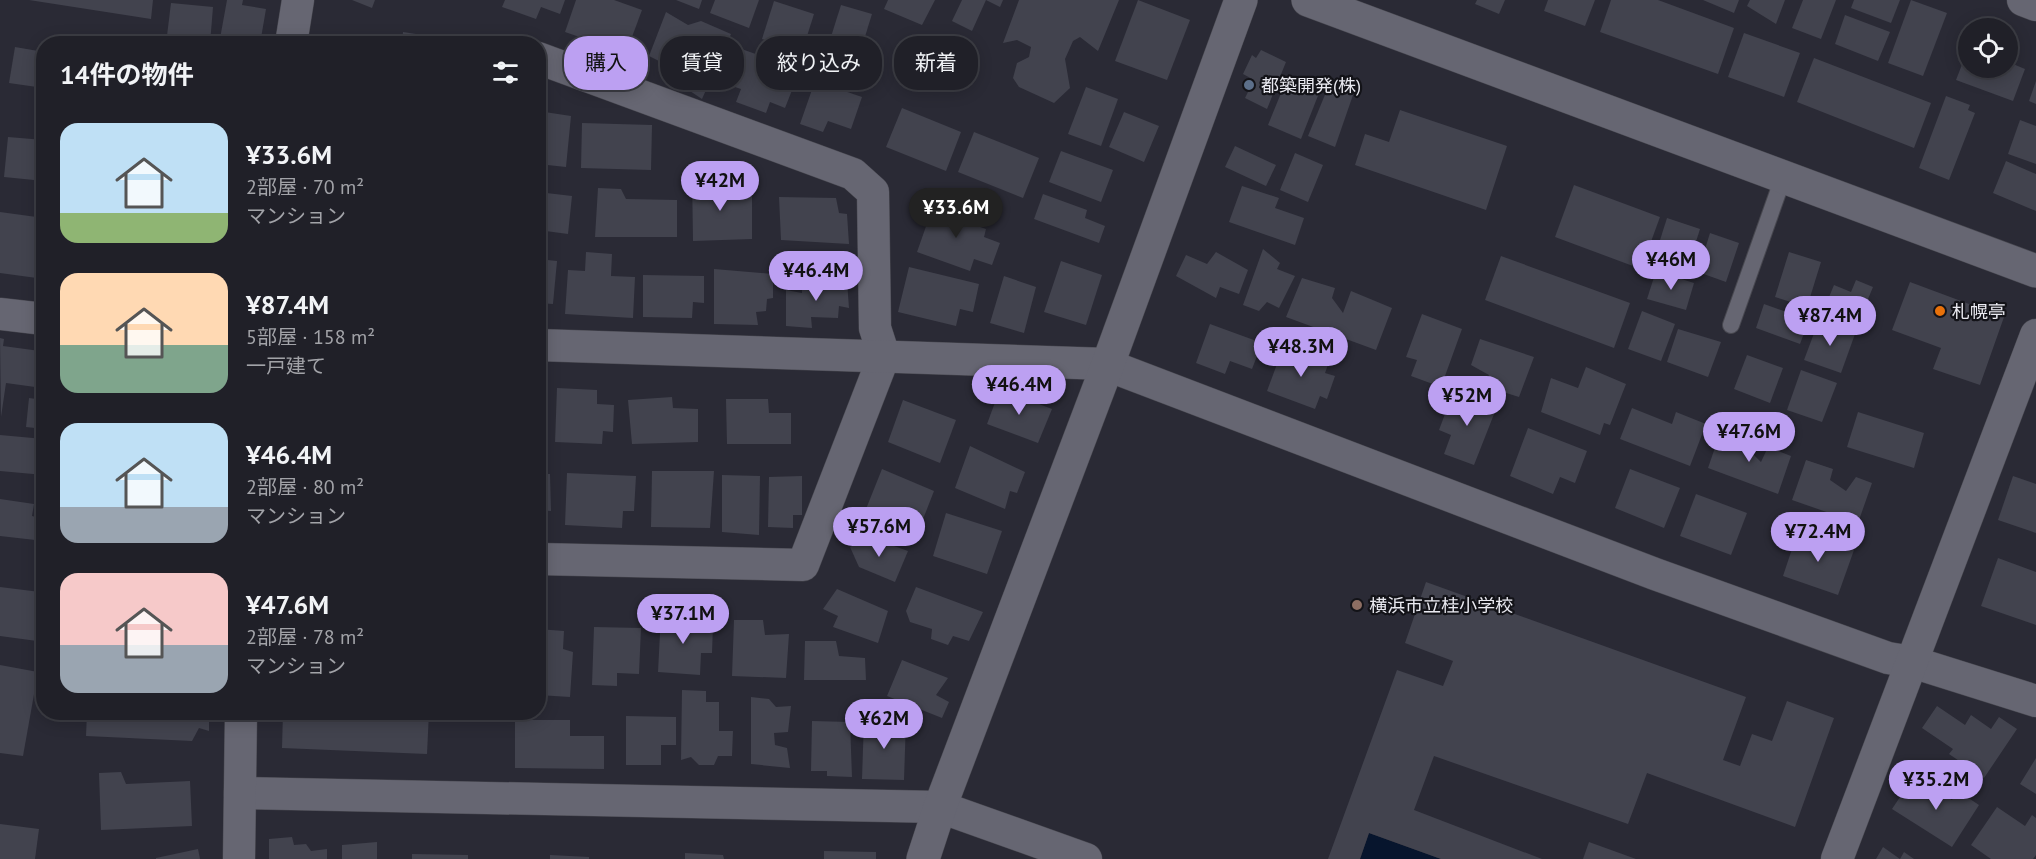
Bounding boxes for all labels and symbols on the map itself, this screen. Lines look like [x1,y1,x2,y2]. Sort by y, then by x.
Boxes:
place label: 都築開発(株) [1261,74,1361,97]
marker: 都築開発(株) [1242,78,1256,92]
pin: ¥42M [684,161,756,212]
pin: ¥33.6M [907,188,1005,239]
pin: ¥46M [1635,240,1707,291]
pin: ¥46.4M [767,251,865,302]
pin: ¥87.4M [1781,296,1879,347]
place label: 札幌亭 [1952,300,2006,323]
marker: 札幌亭 [1933,304,1947,318]
pin: ¥48.3M [1252,327,1350,378]
pin: ¥46.4M [970,365,1068,416]
pin: ¥52M [1431,376,1503,427]
pin: ¥47.6M [1700,412,1798,463]
pin: ¥57.6M [830,507,928,558]
pin: ¥72.4M [1769,512,1867,563]
pin: ¥37.1M [634,594,732,645]
place label: 横浜市立桂小学校 [1369,594,1513,617]
marker: 横浜市立桂小学校 [1350,598,1364,612]
pin: ¥62M [848,699,920,750]
pin: ¥35.2M [1887,760,1985,811]

